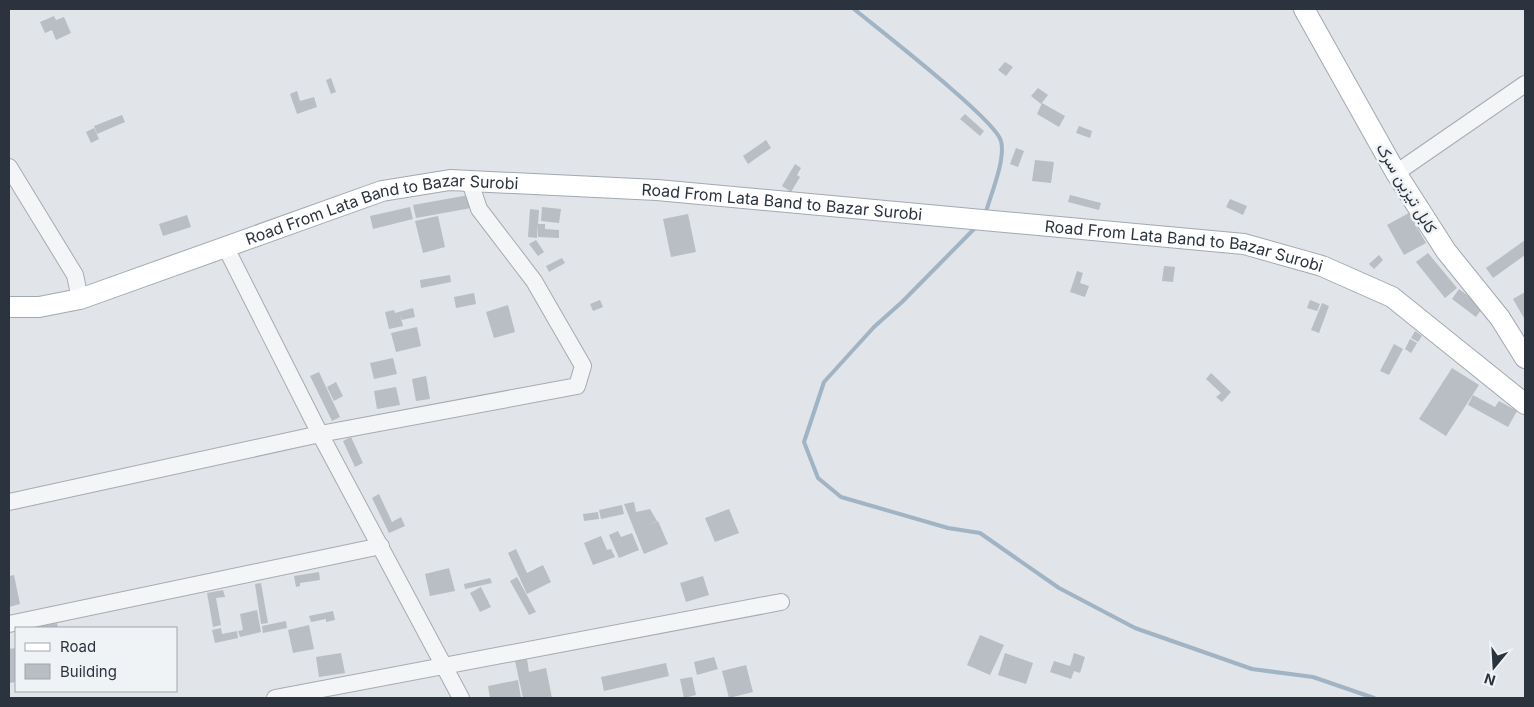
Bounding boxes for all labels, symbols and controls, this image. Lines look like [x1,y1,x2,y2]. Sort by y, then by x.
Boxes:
street label: کابل تیزین سرک [1371,139,1442,237]
street label: Road From Lata Band to Bazar Surobi [243,170,519,249]
street label: Road From Lata Band to Bazar Surobi [641,179,923,224]
street label: Road From Lata Band to Bazar Surobi [1044,216,1325,276]
legend [15,627,178,692]
text: Road [60,637,96,656]
north arrow [1469,642,1519,692]
text: Building [60,662,117,681]
text: N [1482,670,1498,690]

